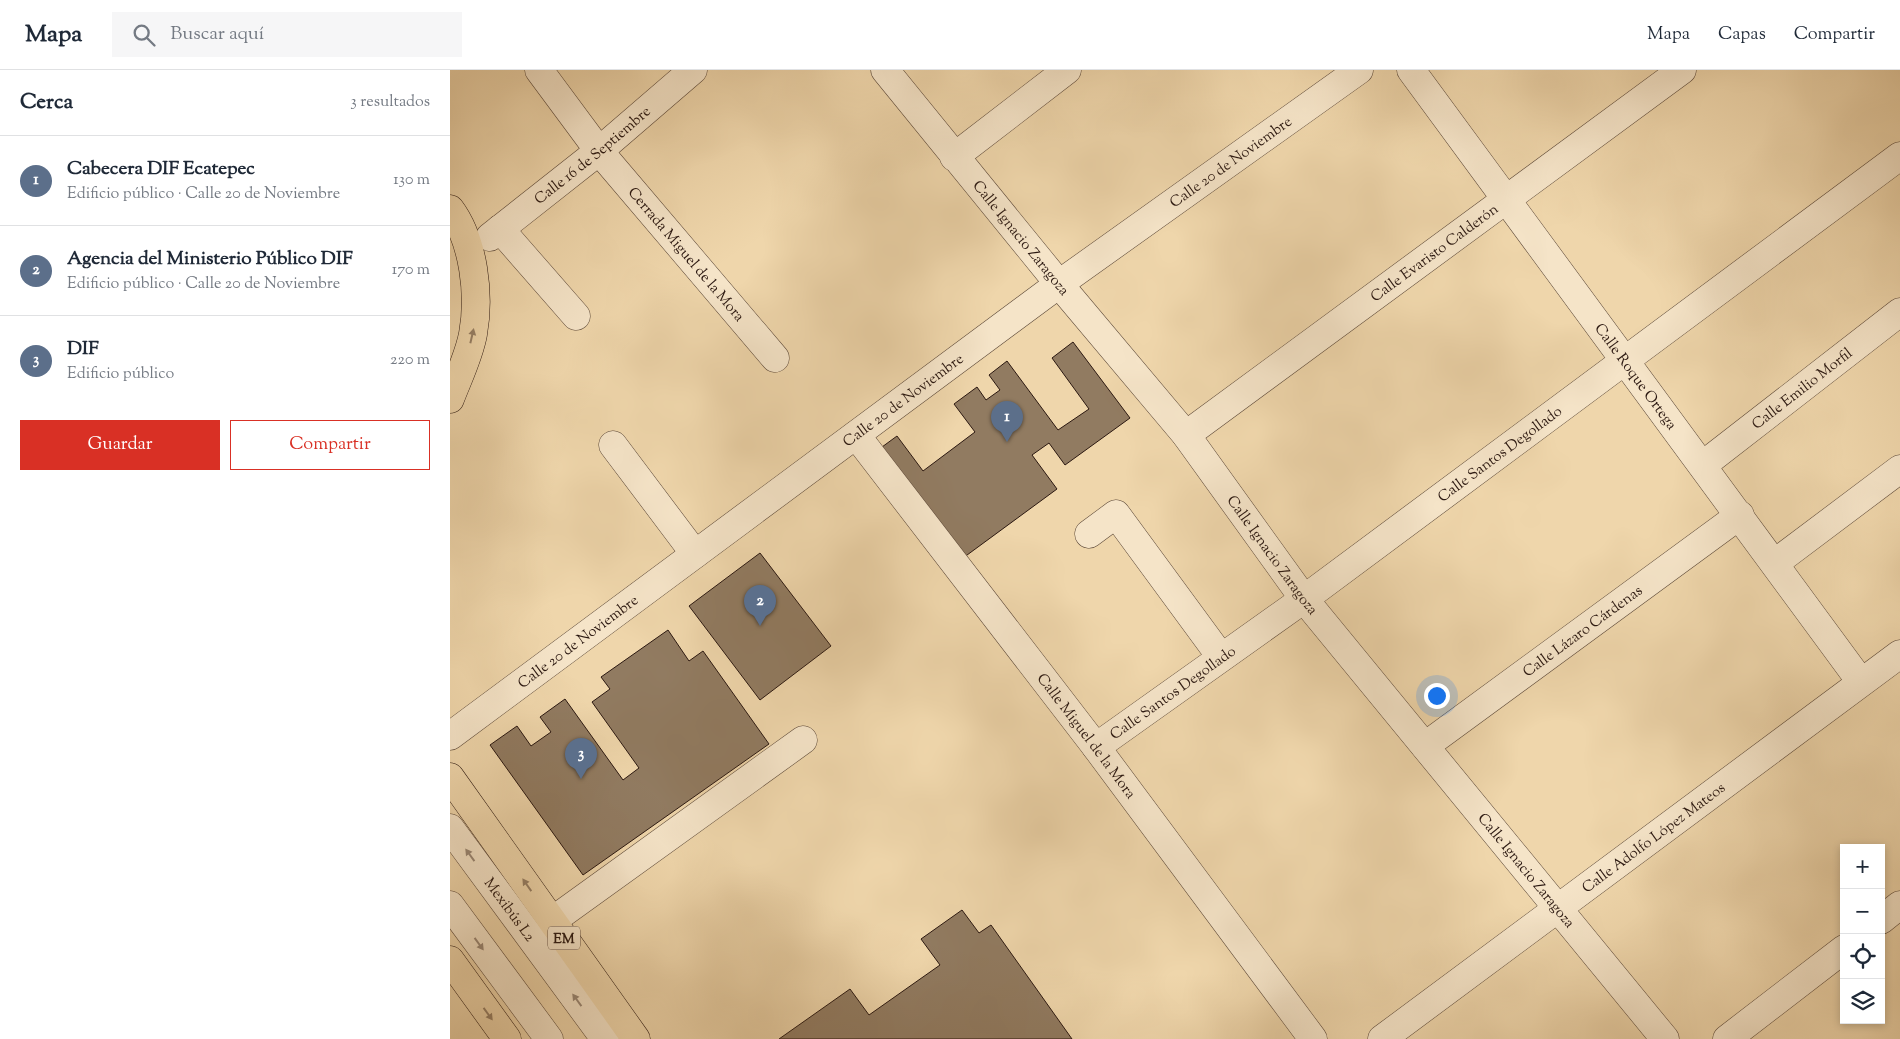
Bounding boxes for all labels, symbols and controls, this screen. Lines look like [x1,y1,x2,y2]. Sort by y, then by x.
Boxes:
search box [112,12,462,57]
text: Mapa [25,18,82,52]
icon: search [130,21,158,49]
text: Buscar aquí [170,21,264,48]
text: Mapa [1647,22,1690,48]
text: Capas [1718,22,1766,48]
text: Compartir [1794,22,1875,48]
text: Cerca [20,88,73,118]
text: 3 resultados [350,91,430,114]
street label: Calle 16 de Septiembre [530,102,656,210]
street label: Calle 20 de Noviembre [1166,112,1297,214]
text: Cabecera DIF Ecatepec [67,156,255,183]
text: 1 [33,169,39,192]
text: 130 m [393,169,430,192]
street label: Calle Ignacio Zaragoza [967,176,1073,301]
text: Edificio público · Calle 20 de Noviembre [67,183,340,206]
street label: Cerrada Miguel de la Mora [622,183,749,327]
street label: Calle Evaristo Calderón [1367,199,1503,308]
text: Agencia del Ministerio Público DIF [67,246,353,273]
text: 2 [32,259,40,282]
text: 170 m [392,259,430,282]
text: Edificio público · Calle 20 de Noviembre [67,273,340,296]
street label: Calle Roque Ortega [1589,319,1681,435]
one-way arrow [468,329,476,344]
text: DIF [67,336,99,363]
street label: Calle Emilio Morfil [1748,344,1857,435]
text: 3 [33,349,39,372]
text: 220 m [390,349,430,372]
street label: Calle 20 de Noviembre [839,349,969,453]
text: Edificio público [67,363,174,386]
pin: 1 [991,401,1023,442]
street label: Calle Santos Degollado [1434,402,1567,508]
button: Guardar [20,420,220,470]
button: Compartir [230,420,430,470]
street label: Calle Ignacio Zaragoza [1221,492,1322,620]
street label: Calle Lázaro Cárdenas [1519,581,1647,683]
pin: 2 [744,585,776,626]
street label: Calle 20 de Noviembre [514,591,643,694]
street label: Calle Santos Degollado [1106,642,1241,746]
street label: Calle Miguel de la Mora [1031,669,1140,804]
your location [1424,683,1450,709]
pin: 3 [565,738,597,779]
street label: Calle Adolfo López Mateos [1578,778,1730,899]
street label: Calle Ignacio Zaragoza [1472,809,1579,933]
map controls [1840,844,1885,1024]
button: + [1840,844,1885,889]
one-way arrow [465,848,475,862]
street label: Mexibús L2 [478,874,539,947]
one-way arrow [521,879,532,892]
button: − [1840,889,1885,934]
road number: EM [548,926,580,950]
button: locate [1840,934,1885,979]
one-way arrow [474,937,484,951]
button: layers [1840,979,1885,1024]
one-way arrow [571,994,582,1007]
one-way arrow [483,1007,493,1021]

